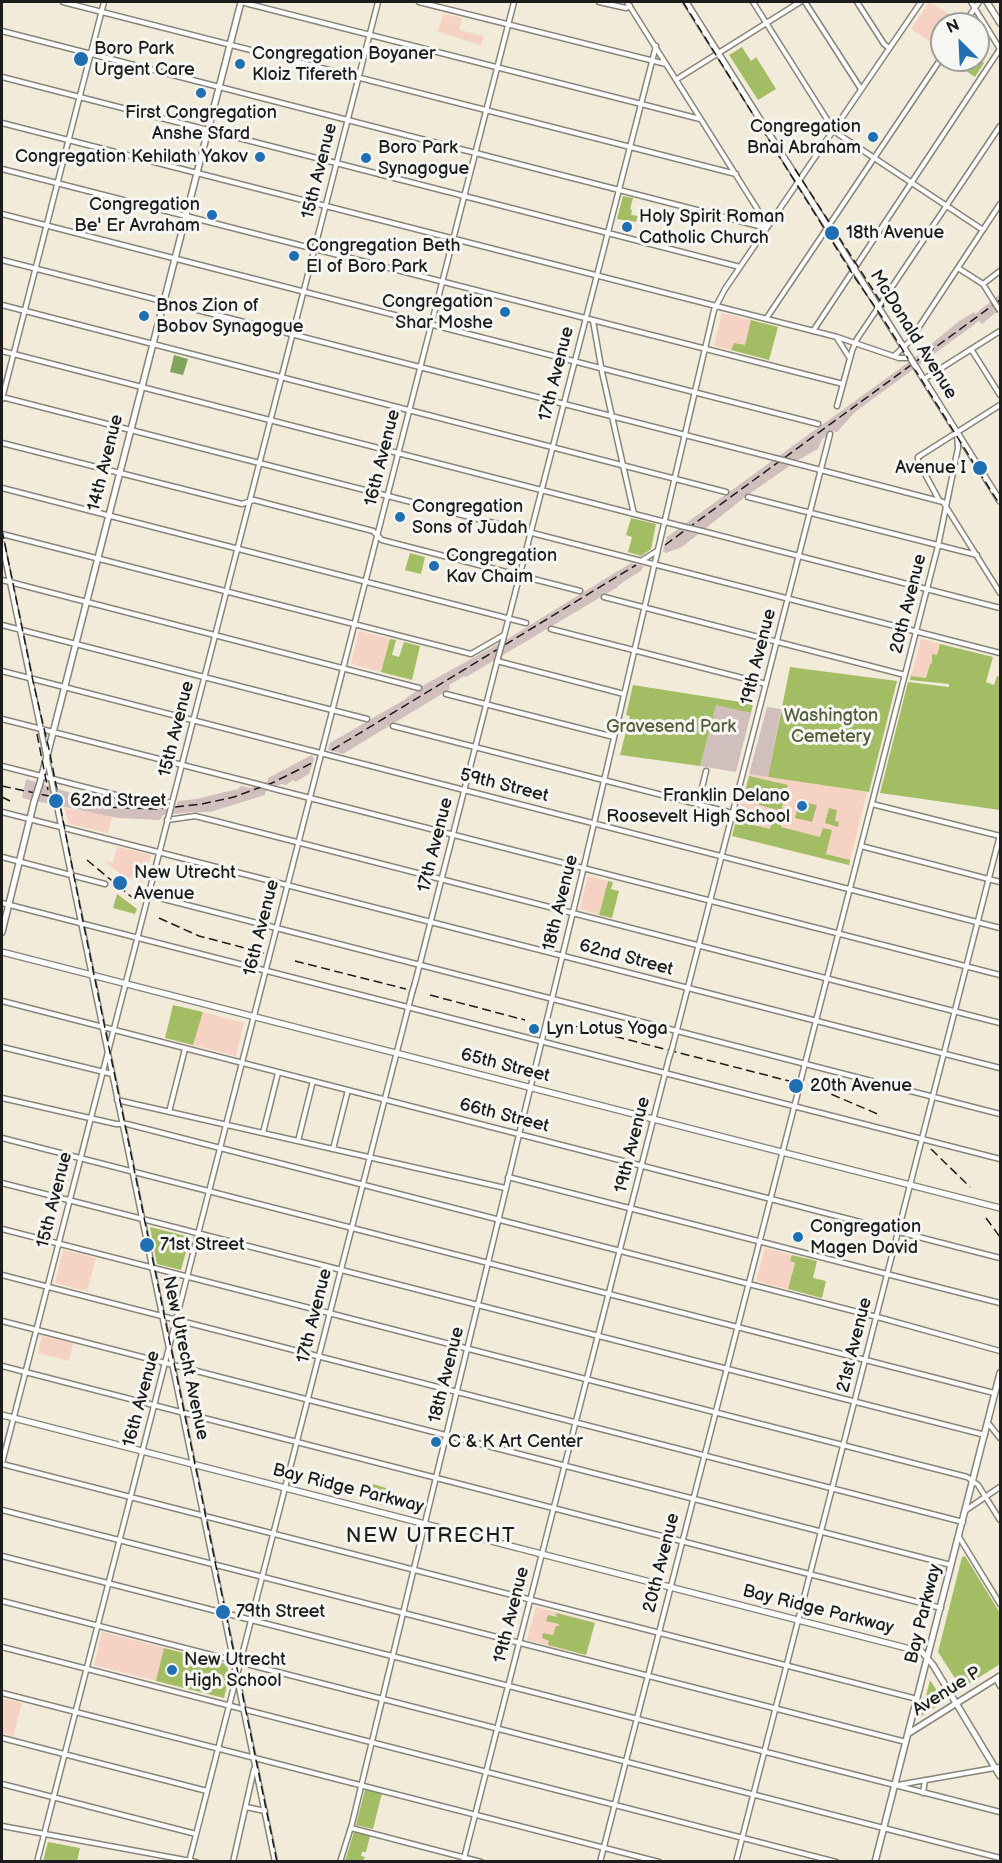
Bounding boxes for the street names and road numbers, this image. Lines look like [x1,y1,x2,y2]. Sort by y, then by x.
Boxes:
street label: 15th Avenue [298,121,342,221]
street label: McDonald Avenue [865,267,961,403]
street label: 17th Avenue [535,325,579,423]
street label: 16th Avenue [361,407,405,509]
street label: 14th Avenue [84,413,128,513]
street label: 20th Avenue [886,552,932,656]
street label: 19th Avenue [737,607,781,707]
street label: 15th Avenue [155,679,199,779]
street label: 59th Street [457,765,551,807]
street label: 17th Avenue [414,796,458,894]
street label: 18th Avenue [539,853,583,953]
street label: 16th Avenue [240,877,284,979]
street label: 62nd Street [577,935,675,981]
street label: 65th Street [458,1045,552,1087]
street label: 66th Street [457,1094,551,1138]
street label: 19th Avenue [611,1095,655,1195]
street label: 15th Avenue [33,1150,77,1250]
street label: 17th Avenue [293,1267,337,1365]
street label: New Utrecht Avenue [157,1274,213,1442]
street label: 21st Avenue [833,1295,877,1395]
street label: 18th Avenue [425,1325,469,1425]
street label: 16th Avenue [119,1349,165,1449]
street label: Bay Ridge Parkway [270,1460,426,1518]
street label: 20th Avenue [639,1511,685,1615]
street label: Bay Parkway [901,1562,947,1666]
street label: 19th Avenue [490,1565,534,1665]
street label: Bay Ridge Parkway [740,1581,896,1639]
street label: Avenue P [909,1663,985,1721]

